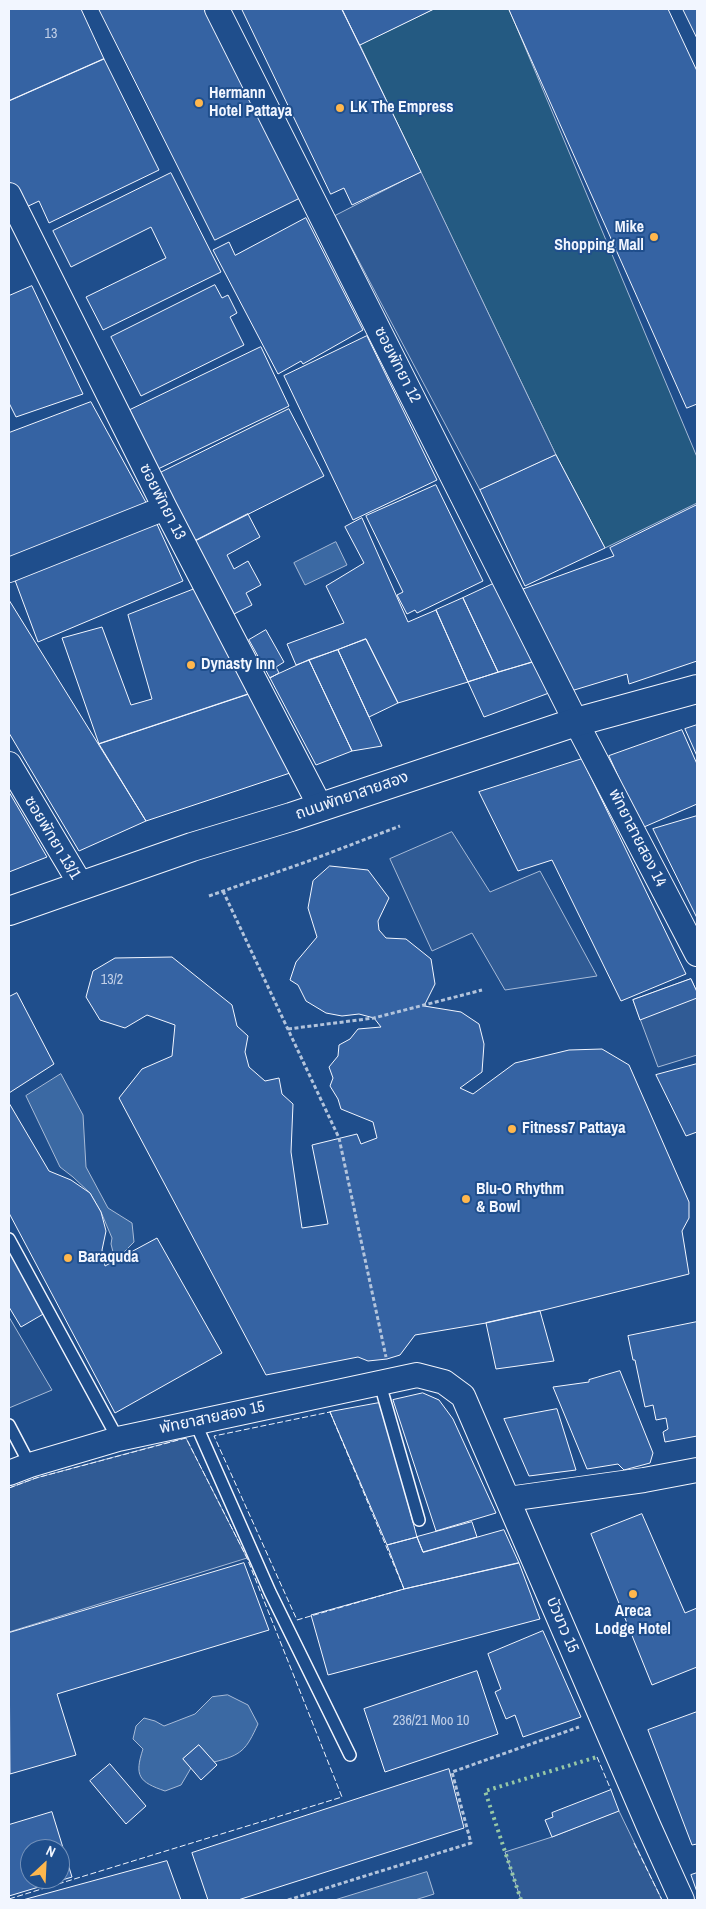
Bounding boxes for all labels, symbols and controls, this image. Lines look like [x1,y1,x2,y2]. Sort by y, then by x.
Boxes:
house number: 13 [45,26,57,42]
place label: Hermann Hotel Pattaya [209,84,292,122]
marker: Hermann Hotel Pattaya [193,97,205,109]
place label: LK The Empress [350,98,454,118]
marker: LK The Empress [334,102,346,114]
place label: Mike Shopping Mall [554,218,644,256]
marker: Mike Shopping Mall [648,231,660,243]
street label: ซอยพัทยา 12 [370,324,424,406]
street label: ซอยพัทยา 13 [135,461,189,543]
place label: Dynasty Inn [201,655,275,675]
marker: Dynasty Inn [185,659,197,671]
street label: ถนนพัทยาสายสอง [293,768,411,824]
street label: พัทยาสายสอง 14 [604,786,670,890]
street label: ซอยพัทยา 13/1 [20,793,84,883]
house number: 13/2 [101,972,123,988]
place label: Fitness7 Pattaya [522,1119,626,1139]
marker: Fitness7 Pattaya [506,1123,518,1135]
place label: Blu-O Rhythm & Bowl [476,1180,564,1218]
marker: Blu-O Rhythm & Bowl [460,1193,472,1205]
place label: Baraquda [78,1248,139,1268]
marker: Baraquda [62,1252,74,1264]
street label: พัทยาสายสอง 15 [158,1397,266,1439]
marker: Areca Lodge Hotel [627,1588,639,1600]
street label: บัวขาว 15 [542,1594,582,1656]
place label: Areca Lodge Hotel [595,1602,671,1640]
house number: 236/21 Moo 10 [393,1713,469,1729]
north arrow [20,1839,70,1889]
text: N [43,1841,58,1861]

